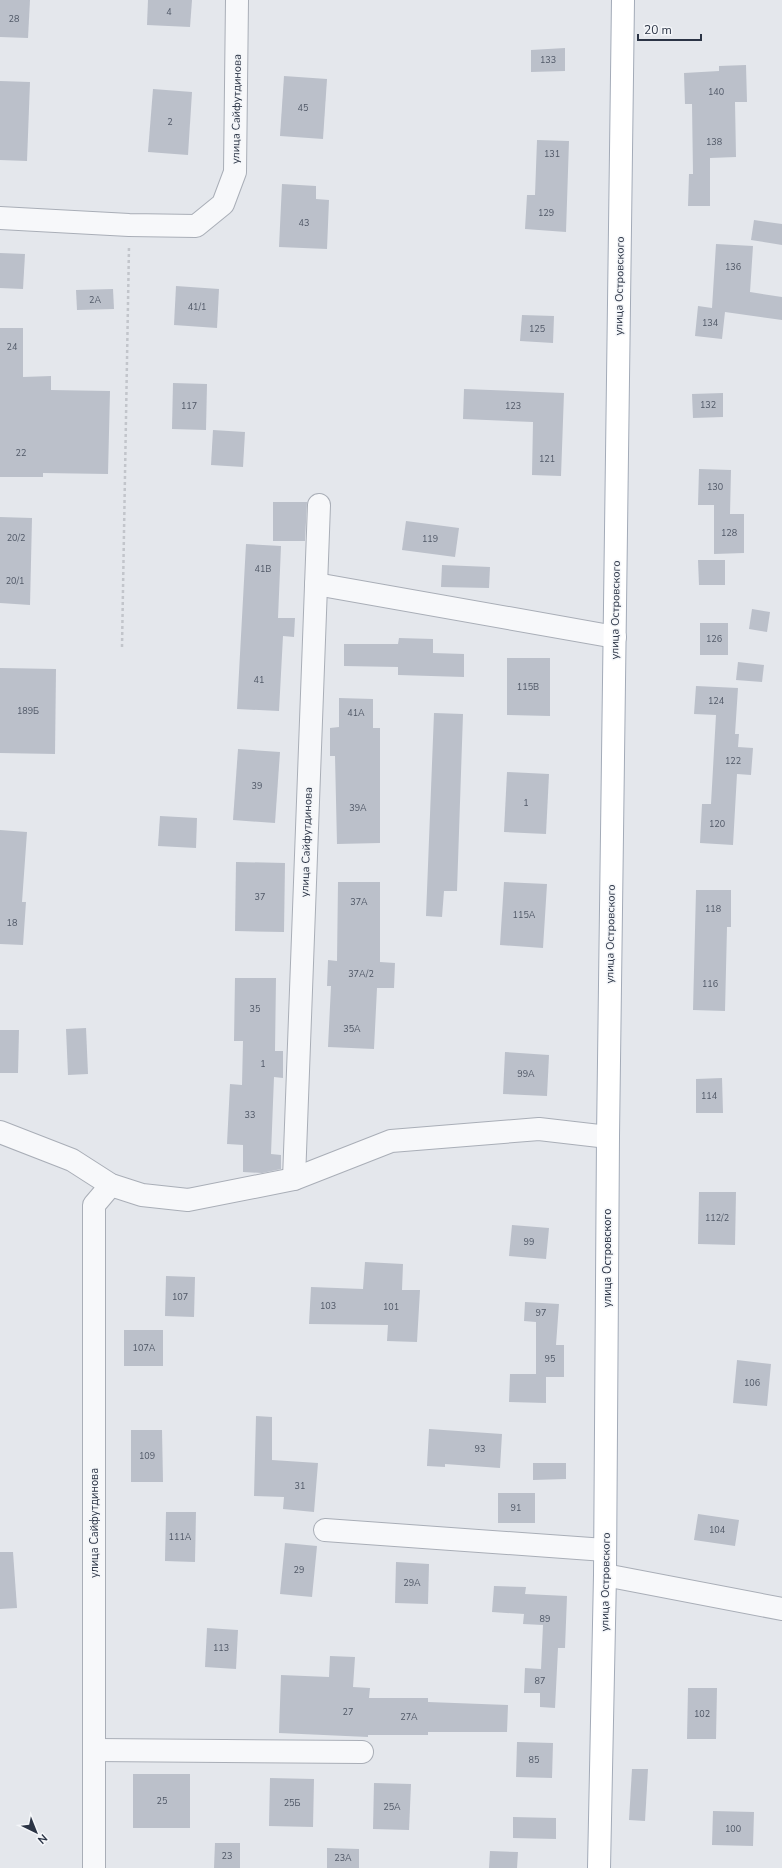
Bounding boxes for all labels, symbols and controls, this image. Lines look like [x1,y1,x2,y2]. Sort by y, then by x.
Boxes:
house number: 4 [166,6,172,18]
house number: 28 [9,13,19,25]
scale bar [638,16,701,42]
text: 20 m [644,22,672,38]
street label: улица Сайфутдинова [228,54,245,164]
house number: 133 [540,54,556,66]
house number: 140 [708,86,724,98]
house number: 45 [298,102,308,114]
house number: 2 [167,116,173,128]
house number: 138 [706,136,722,148]
house number: 131 [544,148,560,160]
house number: 129 [538,207,554,219]
house number: 43 [299,217,309,229]
street label: улица Островского [611,236,628,336]
house number: 136 [725,261,741,273]
house number: 2А [89,294,101,306]
house number: 41/1 [188,301,206,313]
house number: 134 [702,317,719,329]
house number: 125 [529,323,545,335]
house number: 24 [7,341,18,353]
house number: 132 [700,399,716,411]
house number: 117 [181,400,197,412]
house number: 123 [505,400,521,412]
house number: 22 [16,447,26,459]
house number: 121 [539,453,555,465]
house number: 130 [707,481,723,493]
house number: 128 [721,527,737,539]
house number: 20/2 [7,532,25,544]
house number: 119 [422,533,438,545]
street label: улица Островского [607,560,624,660]
house number: 41В [255,563,271,575]
house number: 20/1 [6,575,24,587]
house number: 126 [706,633,722,645]
house number: 41 [254,674,264,686]
house number: 115В [517,681,539,693]
house number: 124 [708,695,725,707]
house number: 189Б [17,705,39,717]
house number: 41А [347,707,365,719]
house number: 122 [725,755,741,767]
house number: 39 [252,780,262,792]
street label: улица Сайфутдинова [297,787,316,897]
house number: 1 [523,797,529,809]
house number: 39А [349,802,367,814]
house number: 120 [709,818,725,830]
street label: улица Островского [602,884,619,984]
house number: 37 [255,891,265,903]
house number: 37А [350,896,368,908]
house number: 118 [705,903,721,915]
house number: 115А [513,909,536,921]
house number: 18 [7,917,17,929]
house number: 37А/2 [348,968,374,980]
house number: 116 [702,978,718,990]
house number: 35 [250,1003,260,1015]
house number: 35А [343,1023,361,1035]
house number: 1 [260,1058,266,1070]
house number: 99А [517,1068,535,1080]
house number: 114 [701,1090,718,1102]
house number: 33 [245,1109,255,1121]
street label: улица Островского [600,1208,615,1308]
house number: 112/2 [705,1212,729,1224]
house number: 99 [524,1236,534,1248]
house number: 107 [172,1291,188,1303]
house number: 103 [320,1300,336,1312]
house number: 101 [383,1301,399,1313]
house number: 97 [536,1307,546,1319]
house number: 107А [133,1342,156,1354]
house number: 95 [545,1353,555,1365]
house number: 106 [744,1377,760,1389]
house number: 93 [475,1443,485,1455]
house number: 109 [139,1450,155,1462]
street label: улица Сайфутдинова [87,1468,102,1578]
house number: 31 [295,1480,305,1492]
house number: 91 [511,1502,521,1514]
house number: 104 [709,1524,726,1536]
house number: 111А [169,1531,192,1543]
street label: улица Островского [597,1532,614,1632]
house number: 29 [294,1564,304,1576]
house number: 29А [403,1577,421,1589]
house number: 89 [540,1613,550,1625]
house number: 113 [213,1642,229,1654]
house number: 87 [535,1675,545,1687]
house number: 27 [343,1706,353,1718]
house number: 102 [694,1708,710,1720]
house number: 27А [400,1711,418,1723]
house number: 85 [529,1754,539,1766]
house number: 25 [157,1795,167,1807]
house number: 25Б [284,1797,300,1809]
house number: 25А [383,1801,401,1813]
north arrow [16,1812,56,1852]
house number: 100 [725,1823,741,1835]
text: N [34,1831,51,1847]
house number: 23 [222,1850,232,1862]
house number: 23А [334,1852,352,1864]

